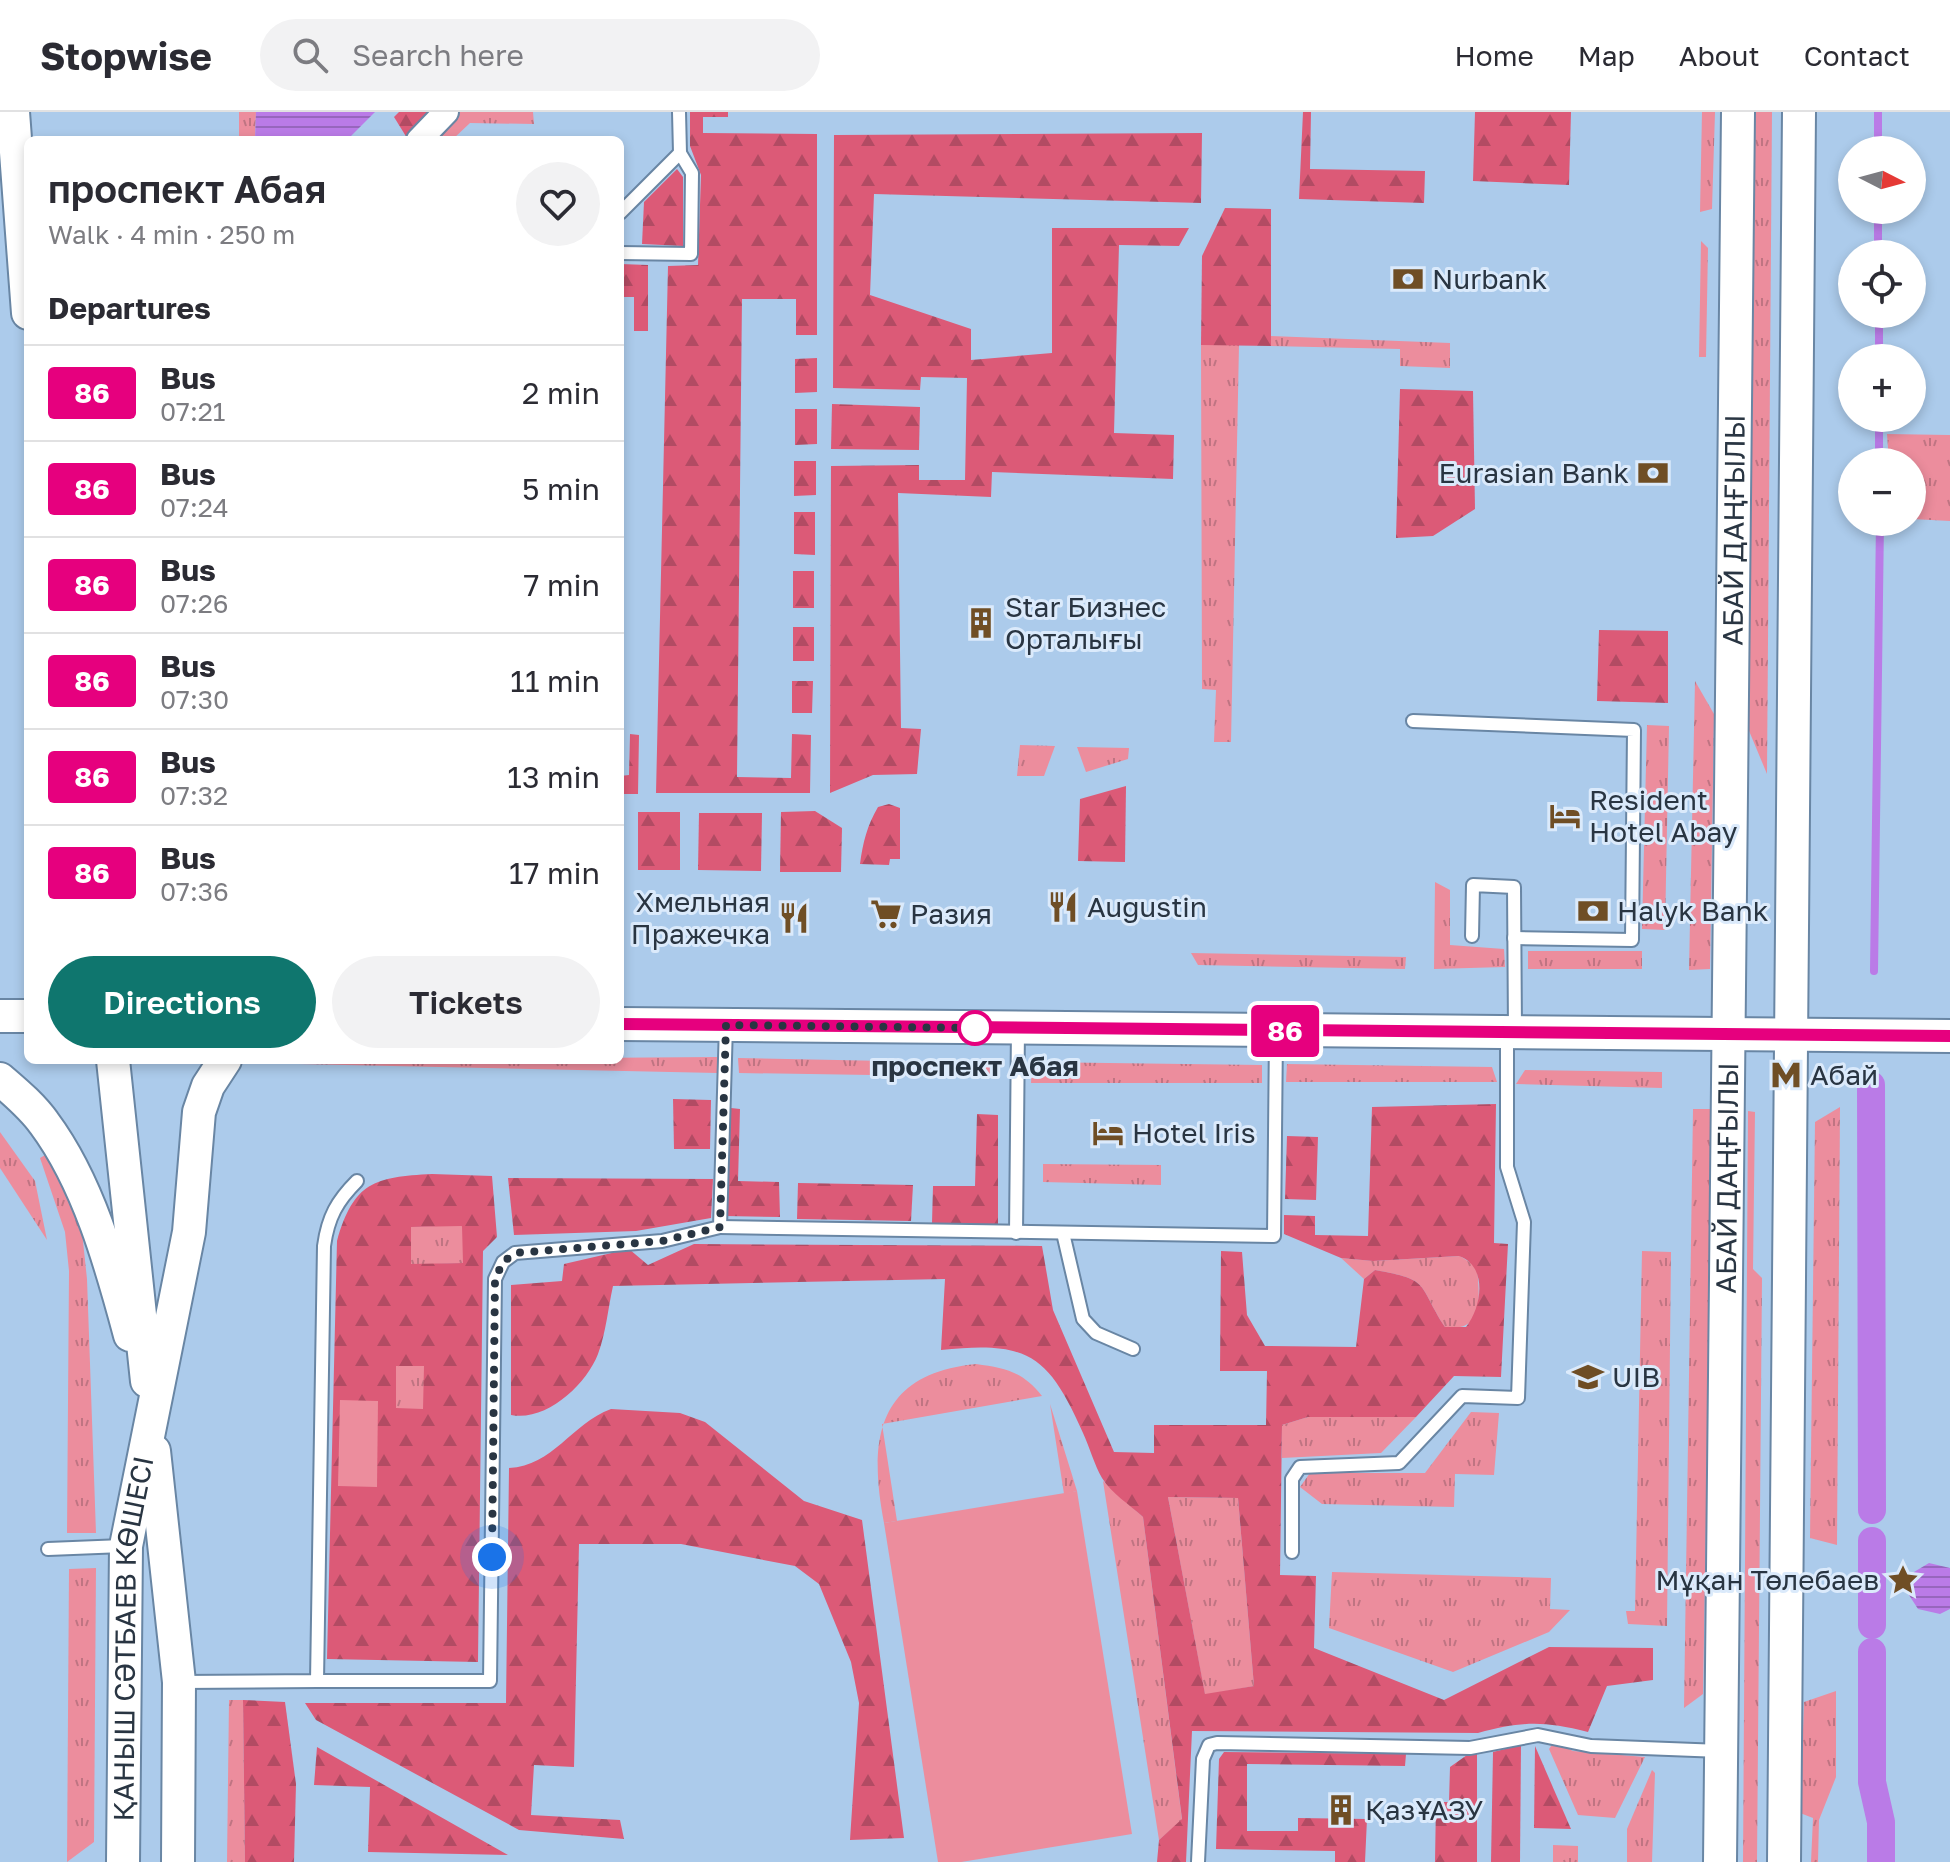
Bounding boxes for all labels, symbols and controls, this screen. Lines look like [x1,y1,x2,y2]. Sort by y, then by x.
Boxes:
search box [260,19,820,91]
text: Stopwise [40,33,212,78]
icon: search [288,33,332,77]
text: Search here [352,37,524,73]
text: Home [1455,39,1534,72]
text: Map [1578,39,1635,72]
text: About [1679,39,1760,72]
text: Contact [1804,39,1910,72]
north arrow [1838,136,1926,224]
map controls [1838,136,1926,536]
button: heart [516,162,600,246]
text: проспект Абая [48,166,326,211]
text: Walk · 4 min · 250 m [48,219,295,250]
button: locate [1838,240,1926,328]
bank icon: Nurbank [1391,262,1425,296]
place label: Nurbank [1432,262,1547,295]
text: Departures [48,290,211,326]
button: + [1838,344,1926,432]
text: Bus [160,360,216,396]
text: 2 min [522,375,600,411]
text: 86 [74,376,110,409]
text: 07:21 [160,396,225,427]
street label: АБАЙ ДАҢҒЫЛЫ [1716,414,1751,646]
button: − [1838,448,1926,536]
text: Bus [160,456,216,492]
place label: Eurasian Bank [1439,456,1629,489]
bank icon: Eurasian Bank [1636,456,1670,490]
text: 5 min [522,471,600,507]
text: 86 [74,472,110,505]
text: 07:24 [160,492,229,523]
text: Bus [160,552,216,588]
text: 7 min [524,567,600,603]
text: 86 [74,568,110,601]
text: 07:26 [160,588,229,619]
place label: Star Бизнес Орталығы [1005,590,1166,655]
building icon: Star Бизнес Орталығы [964,606,998,640]
text: Bus [160,648,216,684]
text: 11 min [510,663,600,699]
text: 86 [74,664,110,697]
text: 07:30 [160,684,229,715]
text: Bus [160,744,216,780]
text: 13 min [507,759,600,795]
text: 86 [74,760,110,793]
text: 07:32 [160,780,228,811]
place label: Resident Hotel Abay [1589,783,1738,848]
hotel icon: Resident Hotel Abay [1548,799,1582,833]
text: Bus [160,840,216,876]
text: 17 min [509,855,600,891]
text: 86 [74,856,110,889]
text: 07:36 [160,876,229,907]
place label: Хмельная Пражечка [631,885,770,950]
restaurant icon: Augustin [1046,890,1080,924]
place label: Augustin [1087,890,1207,923]
bank icon: Halyk Bank [1576,894,1610,928]
place label: Halyk Bank [1617,894,1769,927]
supermarket icon: Разия [869,897,903,931]
place label: Разия [910,897,992,930]
restaurant icon: Хмельная Пражечка [777,901,811,935]
button: Directions [48,956,316,1048]
button: Tickets [332,956,600,1048]
line badge: 86 [1249,1005,1321,1057]
marker: проспект Абая [958,1011,992,1045]
text: 86 [1267,1014,1303,1047]
place label: проспект Абая [871,1049,1079,1082]
metro station icon: Абай [1769,1058,1803,1092]
place label: Абай [1810,1058,1878,1091]
street label: АБАЙ ДАҢҒЫЛЫ [1709,1062,1744,1294]
hotel icon: Hotel Iris [1091,1116,1125,1150]
place label: Hotel Iris [1132,1116,1256,1149]
school or university icon: UIB [1571,1360,1605,1394]
place label: UIB [1612,1360,1660,1393]
street label: ҚАНЫШ СӘТБАЕВ КӨШЕСІ [106,1453,160,1822]
your location [472,1537,512,1577]
place label: Мұқан Төлебаев [1655,1563,1879,1597]
place icon: Мұқан Төлебаев [1886,1563,1920,1597]
building icon: ҚазҰАЗУ [1324,1793,1358,1827]
place label: ҚазҰАЗУ [1365,1793,1484,1826]

